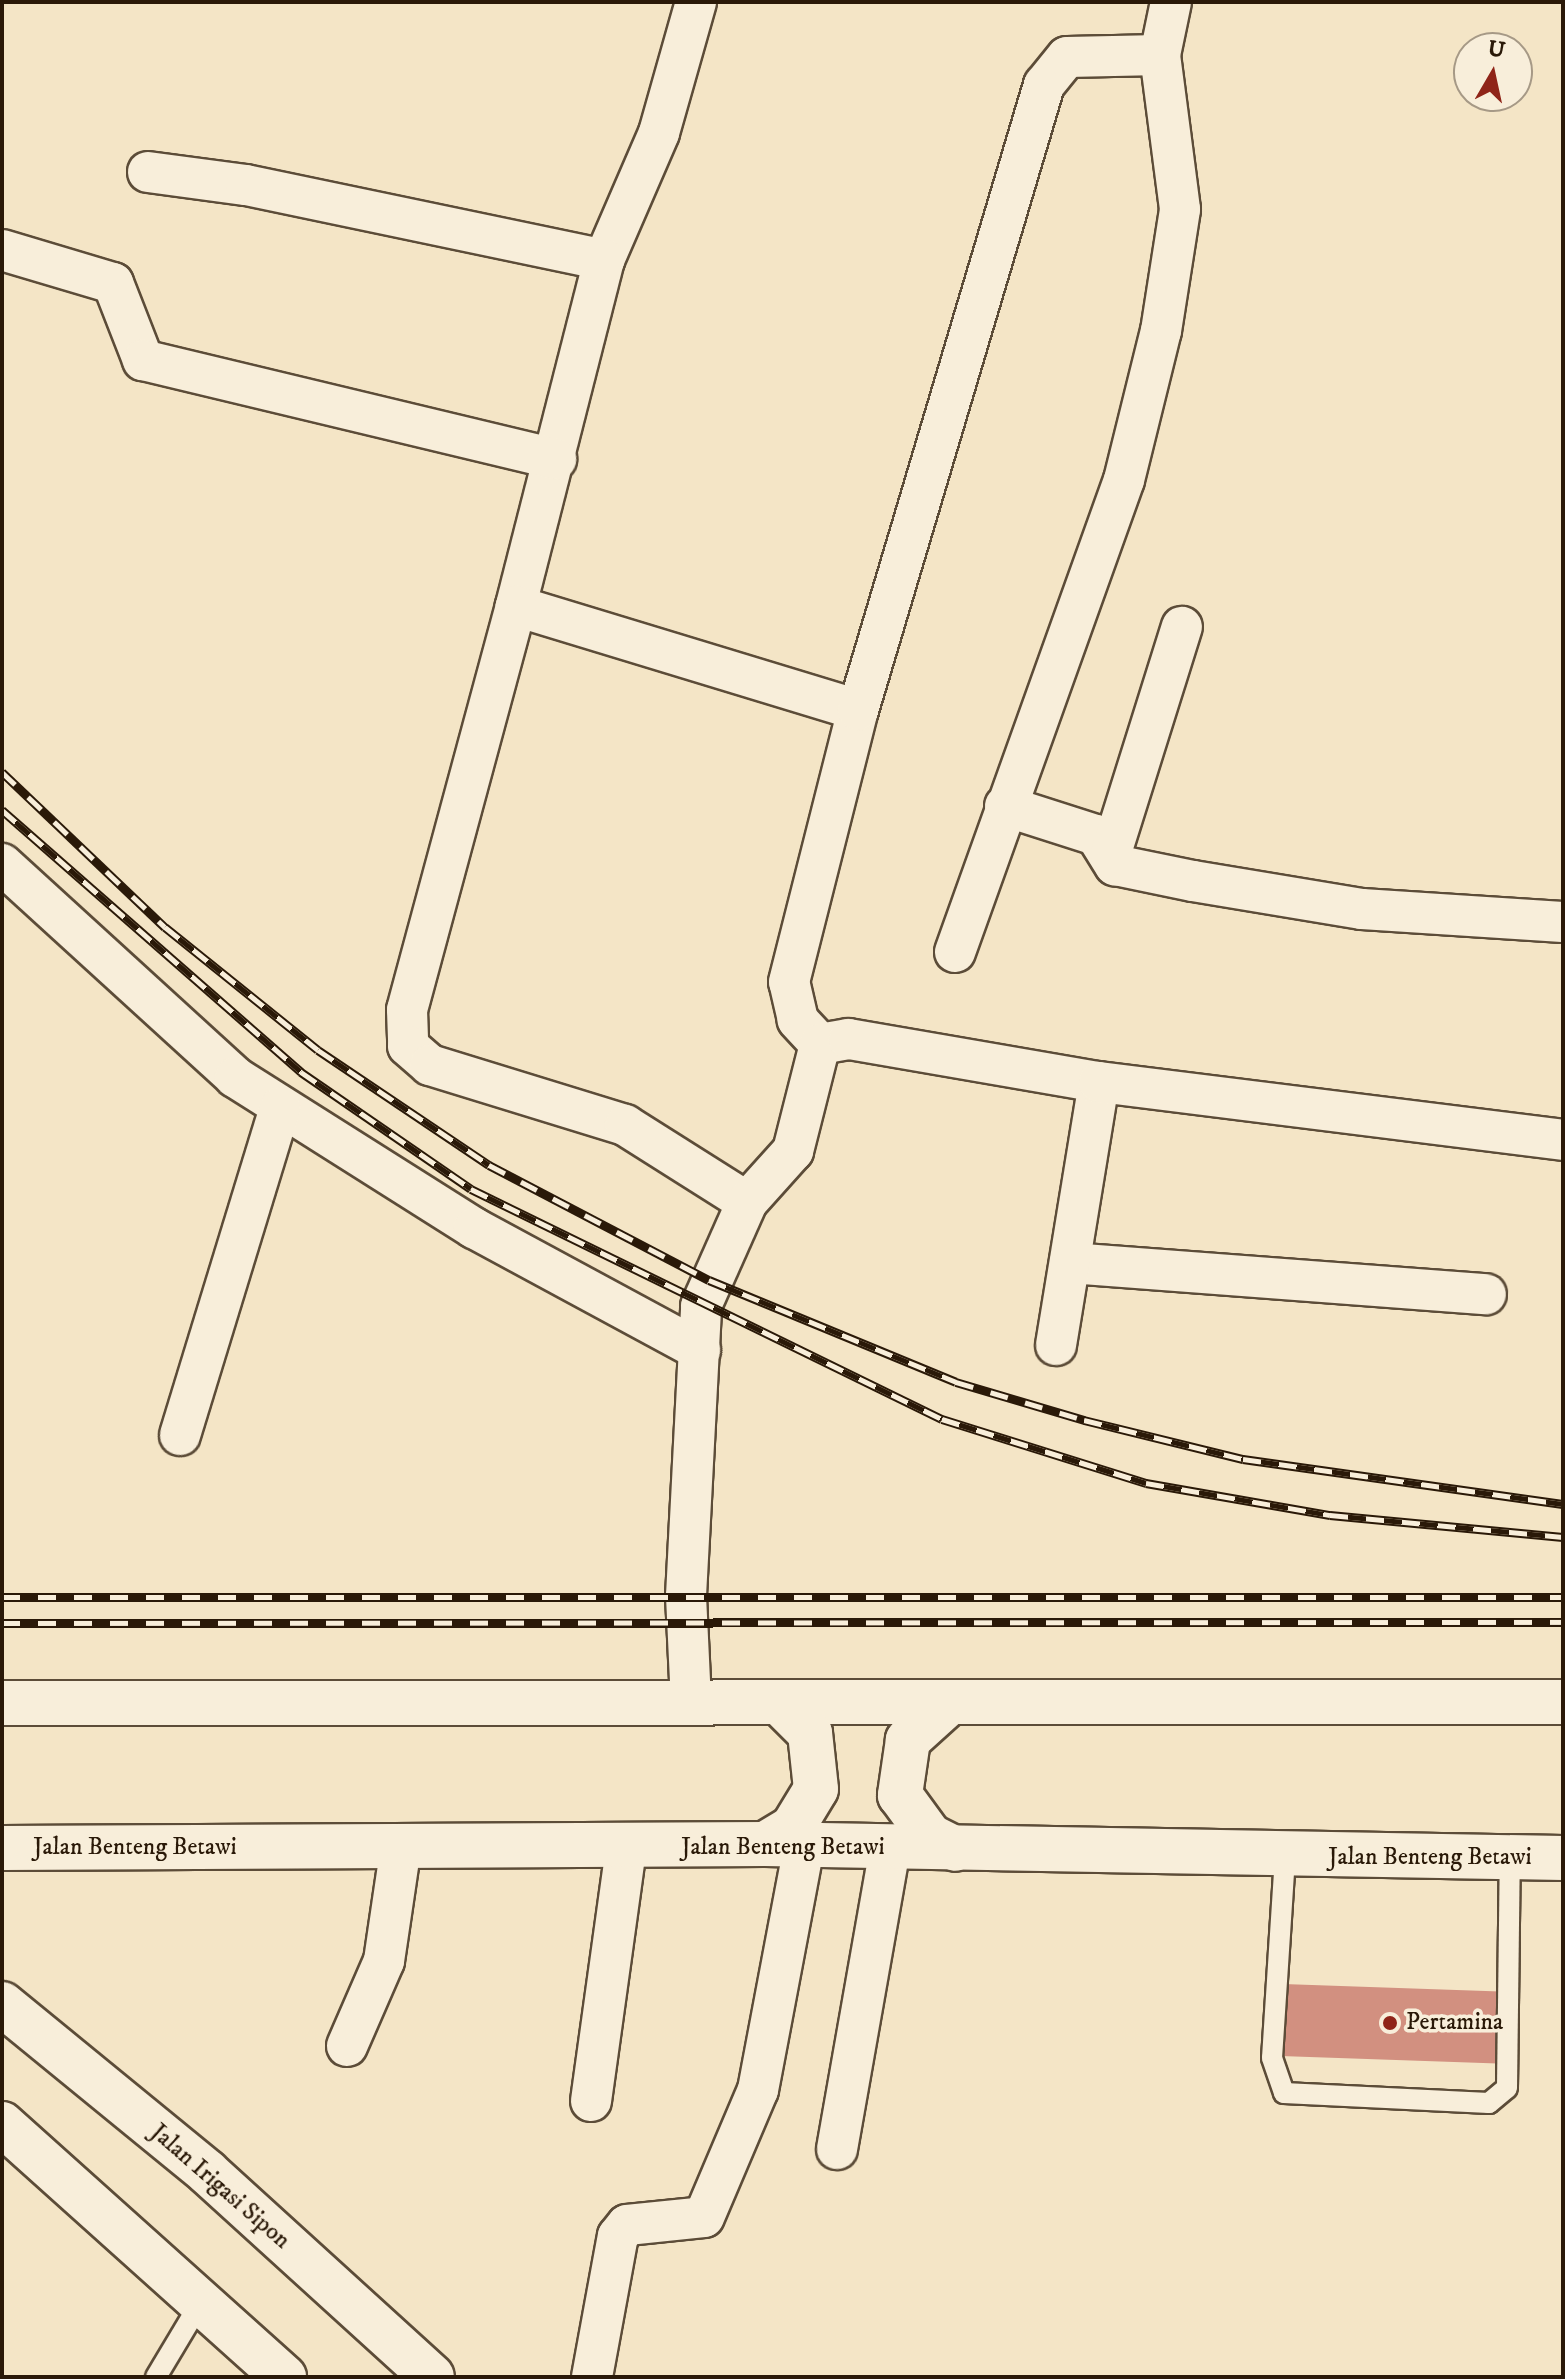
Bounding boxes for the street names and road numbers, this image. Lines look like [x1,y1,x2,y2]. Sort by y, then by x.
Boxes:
street label: Jalan Benteng Betawi [33,1834,237,1862]
street label: Jalan Benteng Betawi [681,1834,885,1862]
street label: Jalan Benteng Betawi [1328,1844,1532,1872]
street label: Jalan Irigasi Sipon [144,2119,296,2255]

